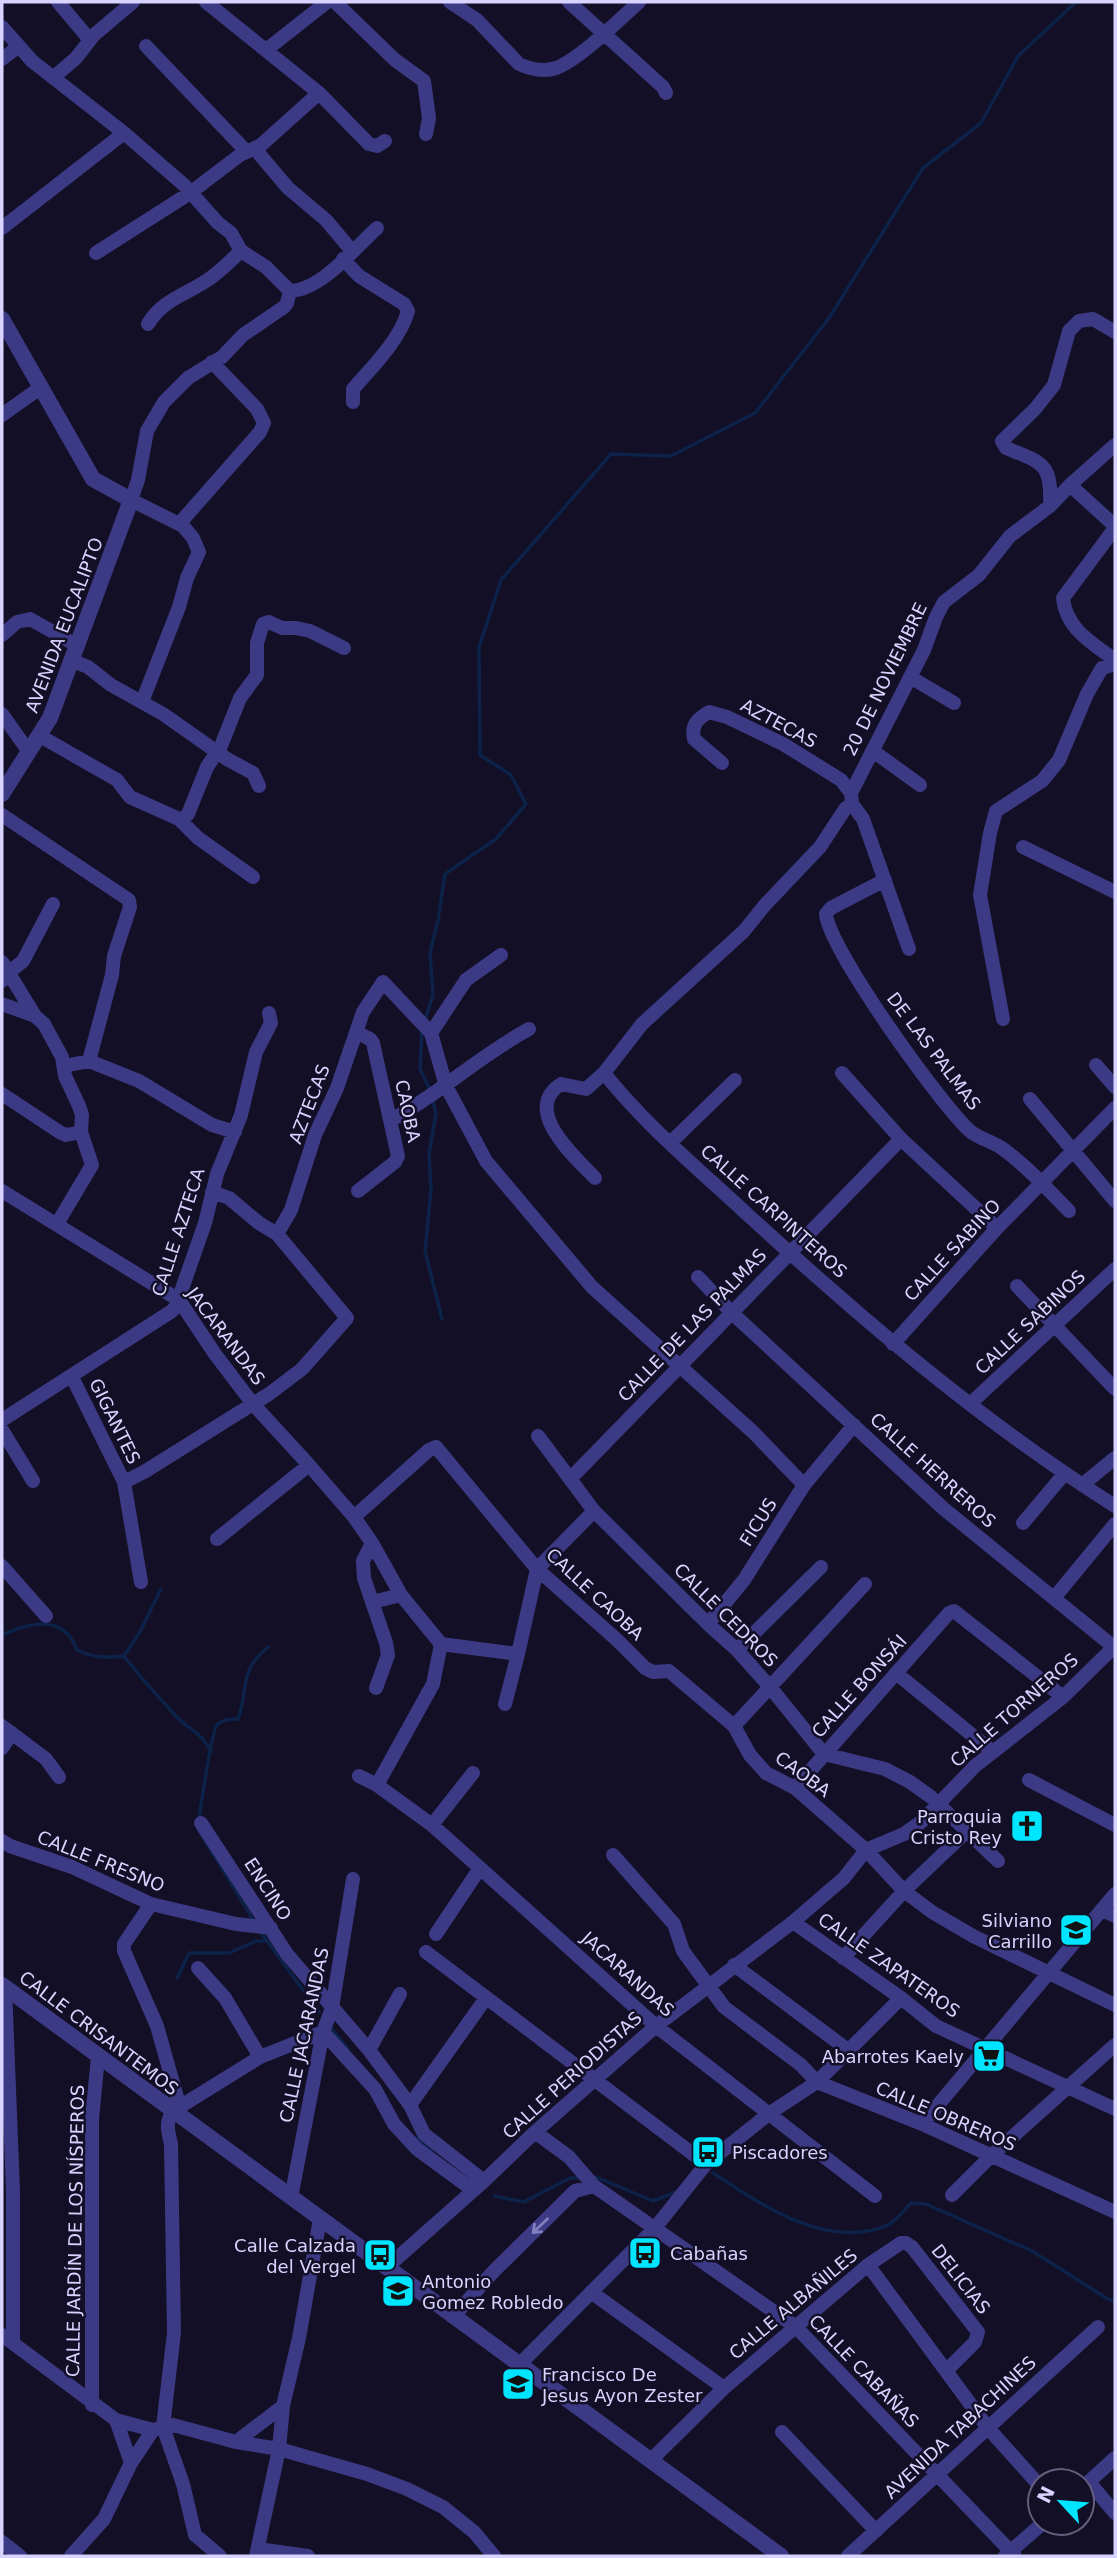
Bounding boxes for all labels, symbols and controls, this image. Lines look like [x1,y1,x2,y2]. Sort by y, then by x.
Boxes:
street label: AVENIDA EUCALIPTO [21,534,107,716]
street label: 20 DE NOVIEMBRE [839,599,931,759]
street label: AZTECAS [737,694,821,752]
street label: DE LAS PALMAS [883,988,985,1114]
street label: AZTECAS [284,1061,334,1147]
street label: CAOBA [391,1078,425,1145]
street label: CALLE CARPINTEROS [697,1140,851,1282]
street label: CALLE AZTECA [147,1164,209,1299]
street label: CALLE SABINO [900,1195,1004,1305]
street label: CALLE DE LAS PALMAS [614,1244,770,1406]
street label: CALLE SABINOS [971,1266,1089,1378]
street label: JACARANDAS [182,1282,270,1389]
street label: GIGANTES [85,1375,145,1467]
street label: CALLE HERREROS [866,1408,1000,1532]
street label: FICUS [735,1494,781,1550]
street label: CALLE CAOBA [542,1544,649,1645]
street label: CALLE CEDROS [670,1559,782,1671]
street label: CALLE BONSÁI [807,1630,911,1742]
street label: CALLE TORNEROS [946,1649,1082,1771]
street label: CAOBA [771,1747,835,1802]
place label: Parroquia Cristo Rey [910,1806,1002,1848]
church icon: Parroquia Cristo Rey [1008,1807,1046,1845]
street label: CALLE FRESNO [34,1826,168,1896]
street label: ENCINO [240,1854,296,1924]
street label: CALLE ZAPATEROS [814,1908,964,2022]
place label: Silviano Carrillo [981,1910,1052,1952]
school or university icon: Silviano Carrillo [1057,1911,1095,1949]
street label: JACARANDAS [577,1926,678,2021]
street label: CALLE JACARANDAS [275,1945,333,2125]
street label: CALLE CRISANTEMOS [15,1966,183,2100]
street label: CALLE PERIODISTAS [498,2007,646,2143]
supermarket icon: Abarrotes Kaely [970,2037,1008,2075]
place label: Abarrotes Kaely [822,2046,964,2067]
street label: CALLE OBREROS [873,2077,1019,2155]
street label: CALLE JARDÍN DE LOS NÍSPEROS [62,2085,88,2377]
bus stop icon: Piscadores [689,2133,727,2171]
place label: Piscadores [732,2142,828,2163]
one-way arrow [532,2217,549,2234]
bus stop icon: Cabañas [626,2234,664,2272]
place label: Calle Calzada del Vergel [234,2235,356,2277]
bus stop icon: Calle Calzada del Vergel [361,2236,399,2274]
street label: DELICIAS [927,2240,995,2318]
place label: Cabañas [670,2243,748,2264]
street label: CALLE ALBAÑILES [725,2244,861,2364]
place label: Antonio Gomez Robledo [422,2271,563,2313]
school or university icon: Antonio Gomez Robledo [379,2272,417,2310]
street label: CALLE CABAÑAS [805,2310,923,2432]
street label: AVENIDA TABACHINES [880,2351,1040,2503]
place label: Francisco De Jesus Ayon Zester [541,2364,703,2406]
school or university icon: Francisco De Jesus Ayon Zester [499,2365,537,2403]
north arrow [1026,2467,1096,2537]
text: N [1032,2483,1059,2507]

